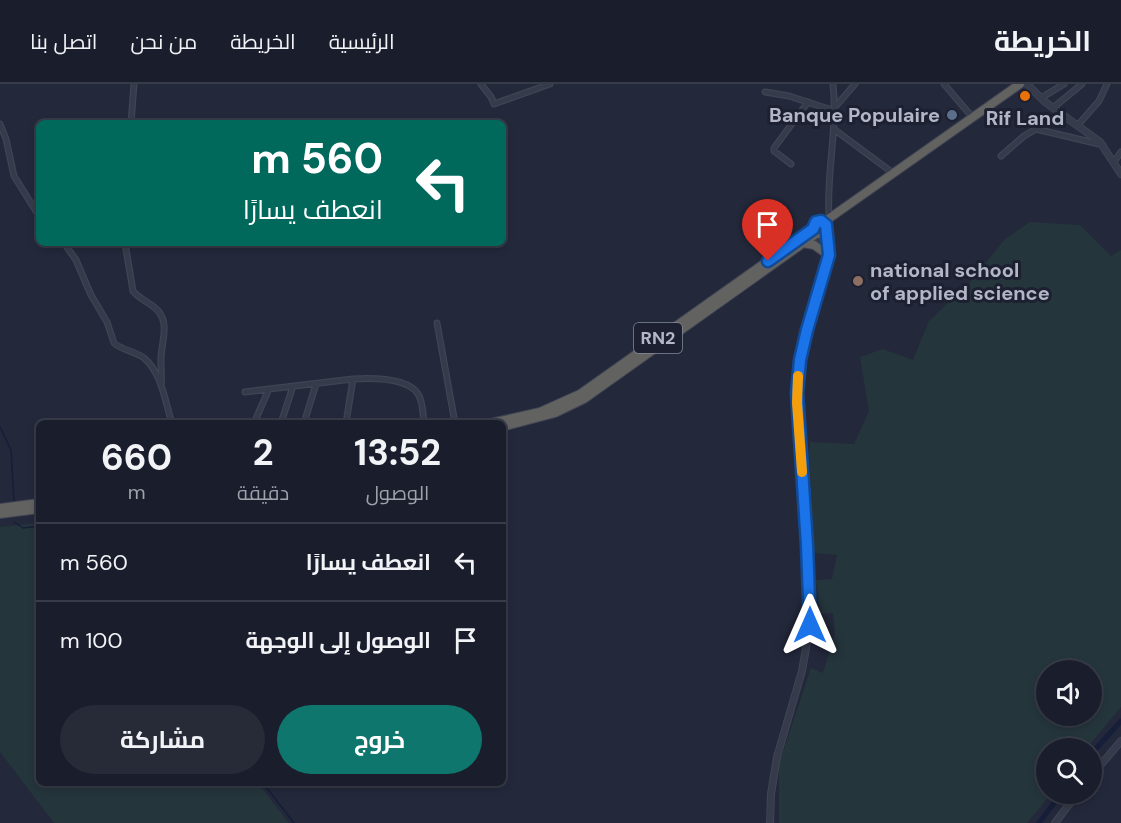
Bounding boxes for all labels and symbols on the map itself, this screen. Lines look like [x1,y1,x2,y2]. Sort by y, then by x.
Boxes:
marker: Rif Land [1018,89,1032,103]
place label: Banque Populaire [769,102,940,128]
place label: Rif Land [986,105,1064,131]
marker: Banque Populaire [945,108,959,122]
pin [742,199,793,261]
place label: national school of applied science [870,257,1050,306]
marker: national school of applied science [851,274,865,288]
road number: RN2 [634,323,682,353]
position arrow [778,593,842,657]

